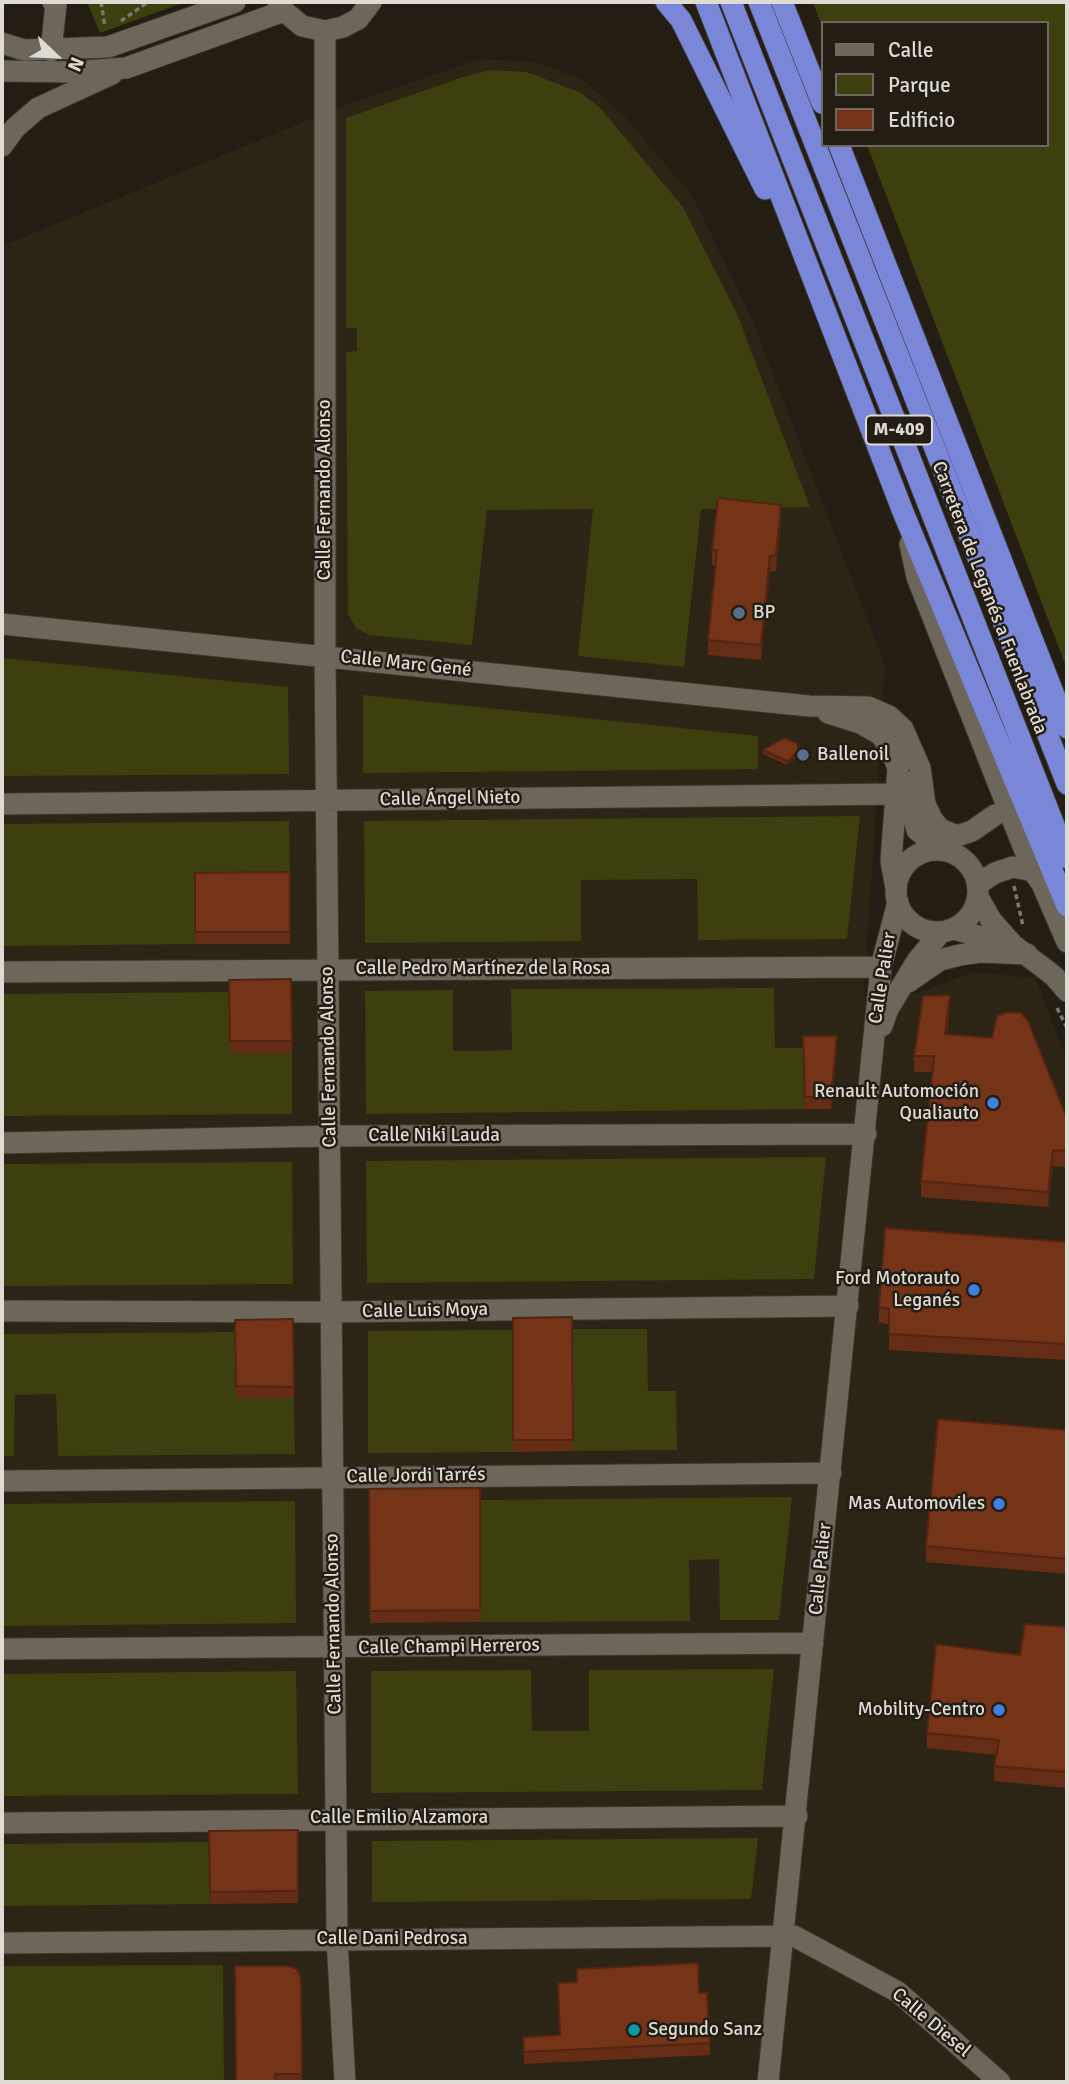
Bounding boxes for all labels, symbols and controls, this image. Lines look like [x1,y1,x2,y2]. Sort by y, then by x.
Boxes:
north arrow [21,21,91,91]
legend [820,21,1048,147]
text: Calle [888,37,934,63]
text: N [62,53,89,75]
text: Parque [888,72,951,98]
text: Edificio [888,107,955,133]
street label: Calle Fernando Alonso [314,399,336,581]
road number: M-409 [866,416,932,444]
street label: Carretera de Leganés a Fuenlabrada [926,458,1052,738]
place label: BP [753,602,775,624]
marker: BP [731,605,747,621]
street label: Calle Marc Gené [339,646,473,682]
place label: Ballenoil [817,744,889,766]
marker: Ballenoil [795,747,811,763]
street label: Calle Ángel Nieto [379,786,521,812]
street label: Calle Palier [865,931,901,1025]
street label: Calle Pedro Martínez de la Rosa [356,958,610,980]
street label: Calle Fernando Alonso [316,966,342,1148]
place label: Renault Automoción Qualiauto [814,1081,979,1125]
marker: Renault Automoción Qualiauto [985,1095,1001,1111]
street label: Calle Niki Lauda [368,1125,500,1147]
place label: Ford Motorauto Leganés [835,1268,960,1312]
marker: Ford Motorauto Leganés [966,1282,982,1298]
street label: Calle Luis Moya [362,1299,488,1323]
street label: Calle Jordi Tarrés [346,1463,486,1489]
place label: Mas Automoviles [848,1493,985,1515]
marker: Mas Automoviles [991,1496,1007,1512]
street label: Calle Palier [805,1522,837,1616]
street label: Calle Fernando Alonso [321,1533,347,1715]
street label: Calle Champi Herreros [358,1634,540,1660]
place label: Mobility-Centro [857,1699,985,1721]
marker: Mobility-Centro [991,1702,1007,1718]
street label: Calle Emilio Alzamora [310,1807,488,1829]
street label: Calle Dani Pedrosa [316,1928,468,1950]
street label: Calle Diesel [887,1983,975,2063]
place label: Segundo Sanz [648,2019,762,2041]
marker: Segundo Sanz [626,2022,642,2038]

